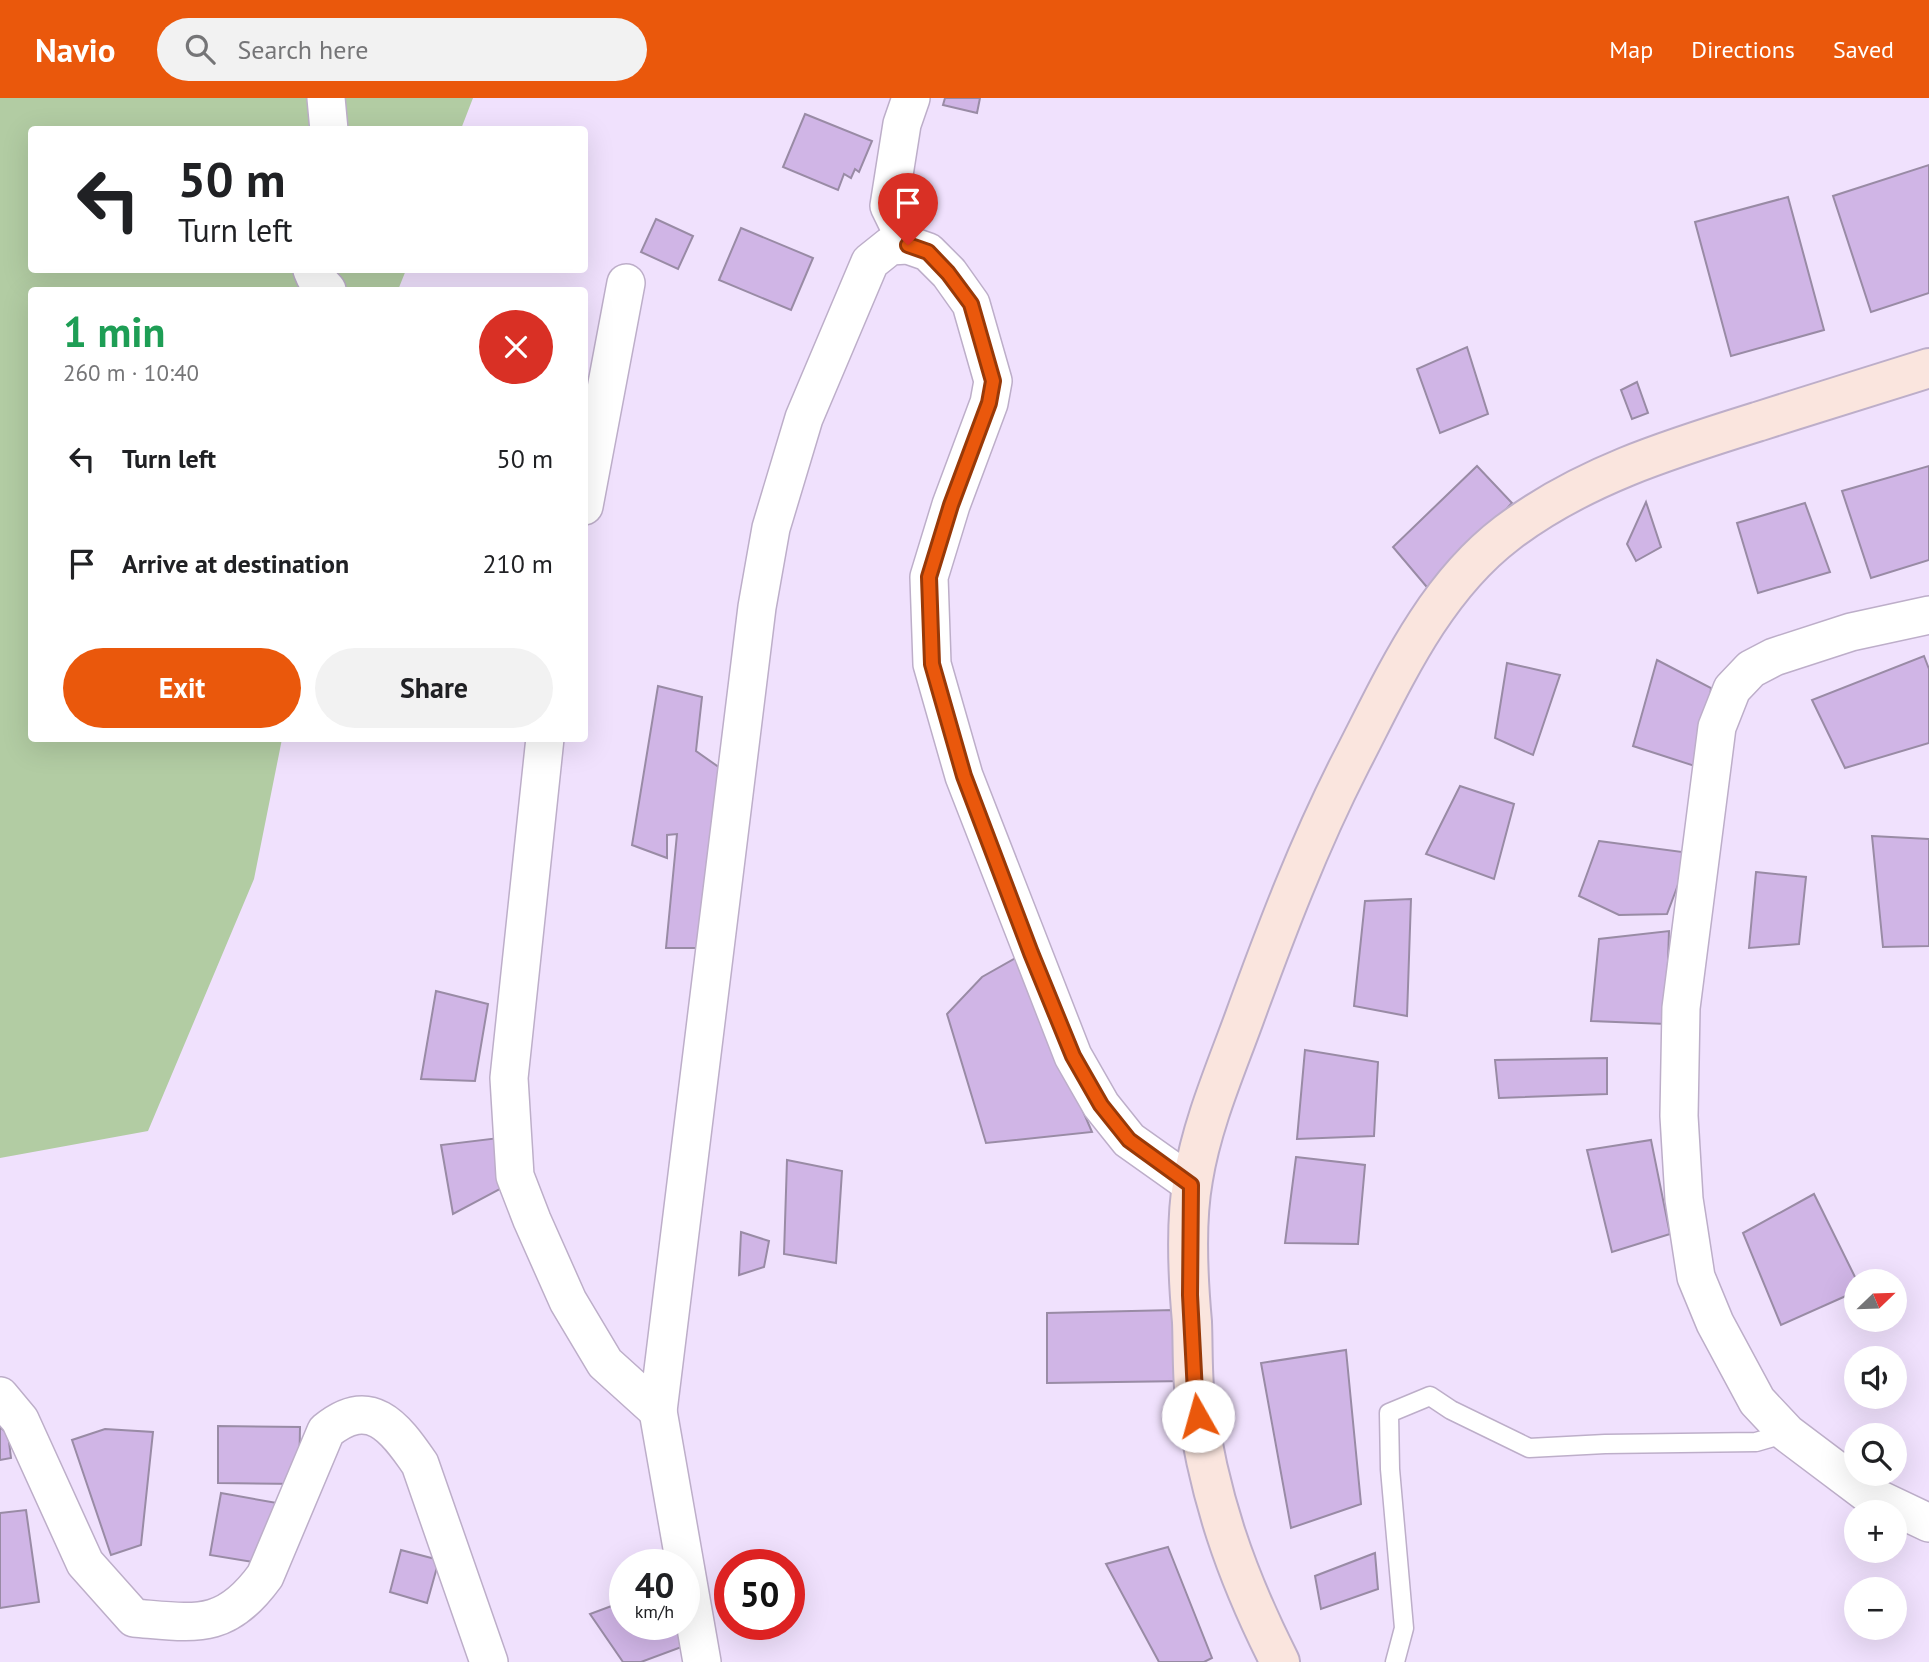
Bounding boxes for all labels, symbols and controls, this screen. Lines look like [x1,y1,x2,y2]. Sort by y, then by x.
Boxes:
search box [157,18,647,81]
text: Navio [35,28,115,71]
icon: search [181,30,219,68]
text: Search here [237,33,369,66]
text: Map [1609,34,1653,65]
text: Directions [1691,34,1795,65]
text: Saved [1833,34,1894,65]
text: 50 m [178,147,285,211]
icon: left [63,154,154,245]
pin [878,173,938,245]
icon: arrive [889,184,927,222]
text: Turn left [178,209,293,251]
text: 1 min [63,304,165,359]
button: close [479,310,553,384]
text: 260 m · 10:40 [63,358,199,387]
icon: left [63,440,101,478]
text: Turn left [122,442,216,475]
text: 50 m [497,442,553,475]
icon: arrive [63,545,101,583]
text: Arrive at destination [122,547,349,580]
text: 210 m [482,547,553,580]
button: Exit [63,648,301,728]
button: Share [315,648,553,728]
north arrow [1844,1269,1908,1332]
map controls [1844,1269,1907,1640]
button: sound [1844,1346,1907,1409]
position arrow [1161,1379,1235,1453]
button: search [1844,1423,1907,1486]
button: + [1844,1500,1907,1563]
speed limit sign: 50 [714,1549,805,1640]
text: 40 [635,1562,674,1608]
button: − [1844,1577,1907,1640]
text: km/h [635,1600,674,1623]

